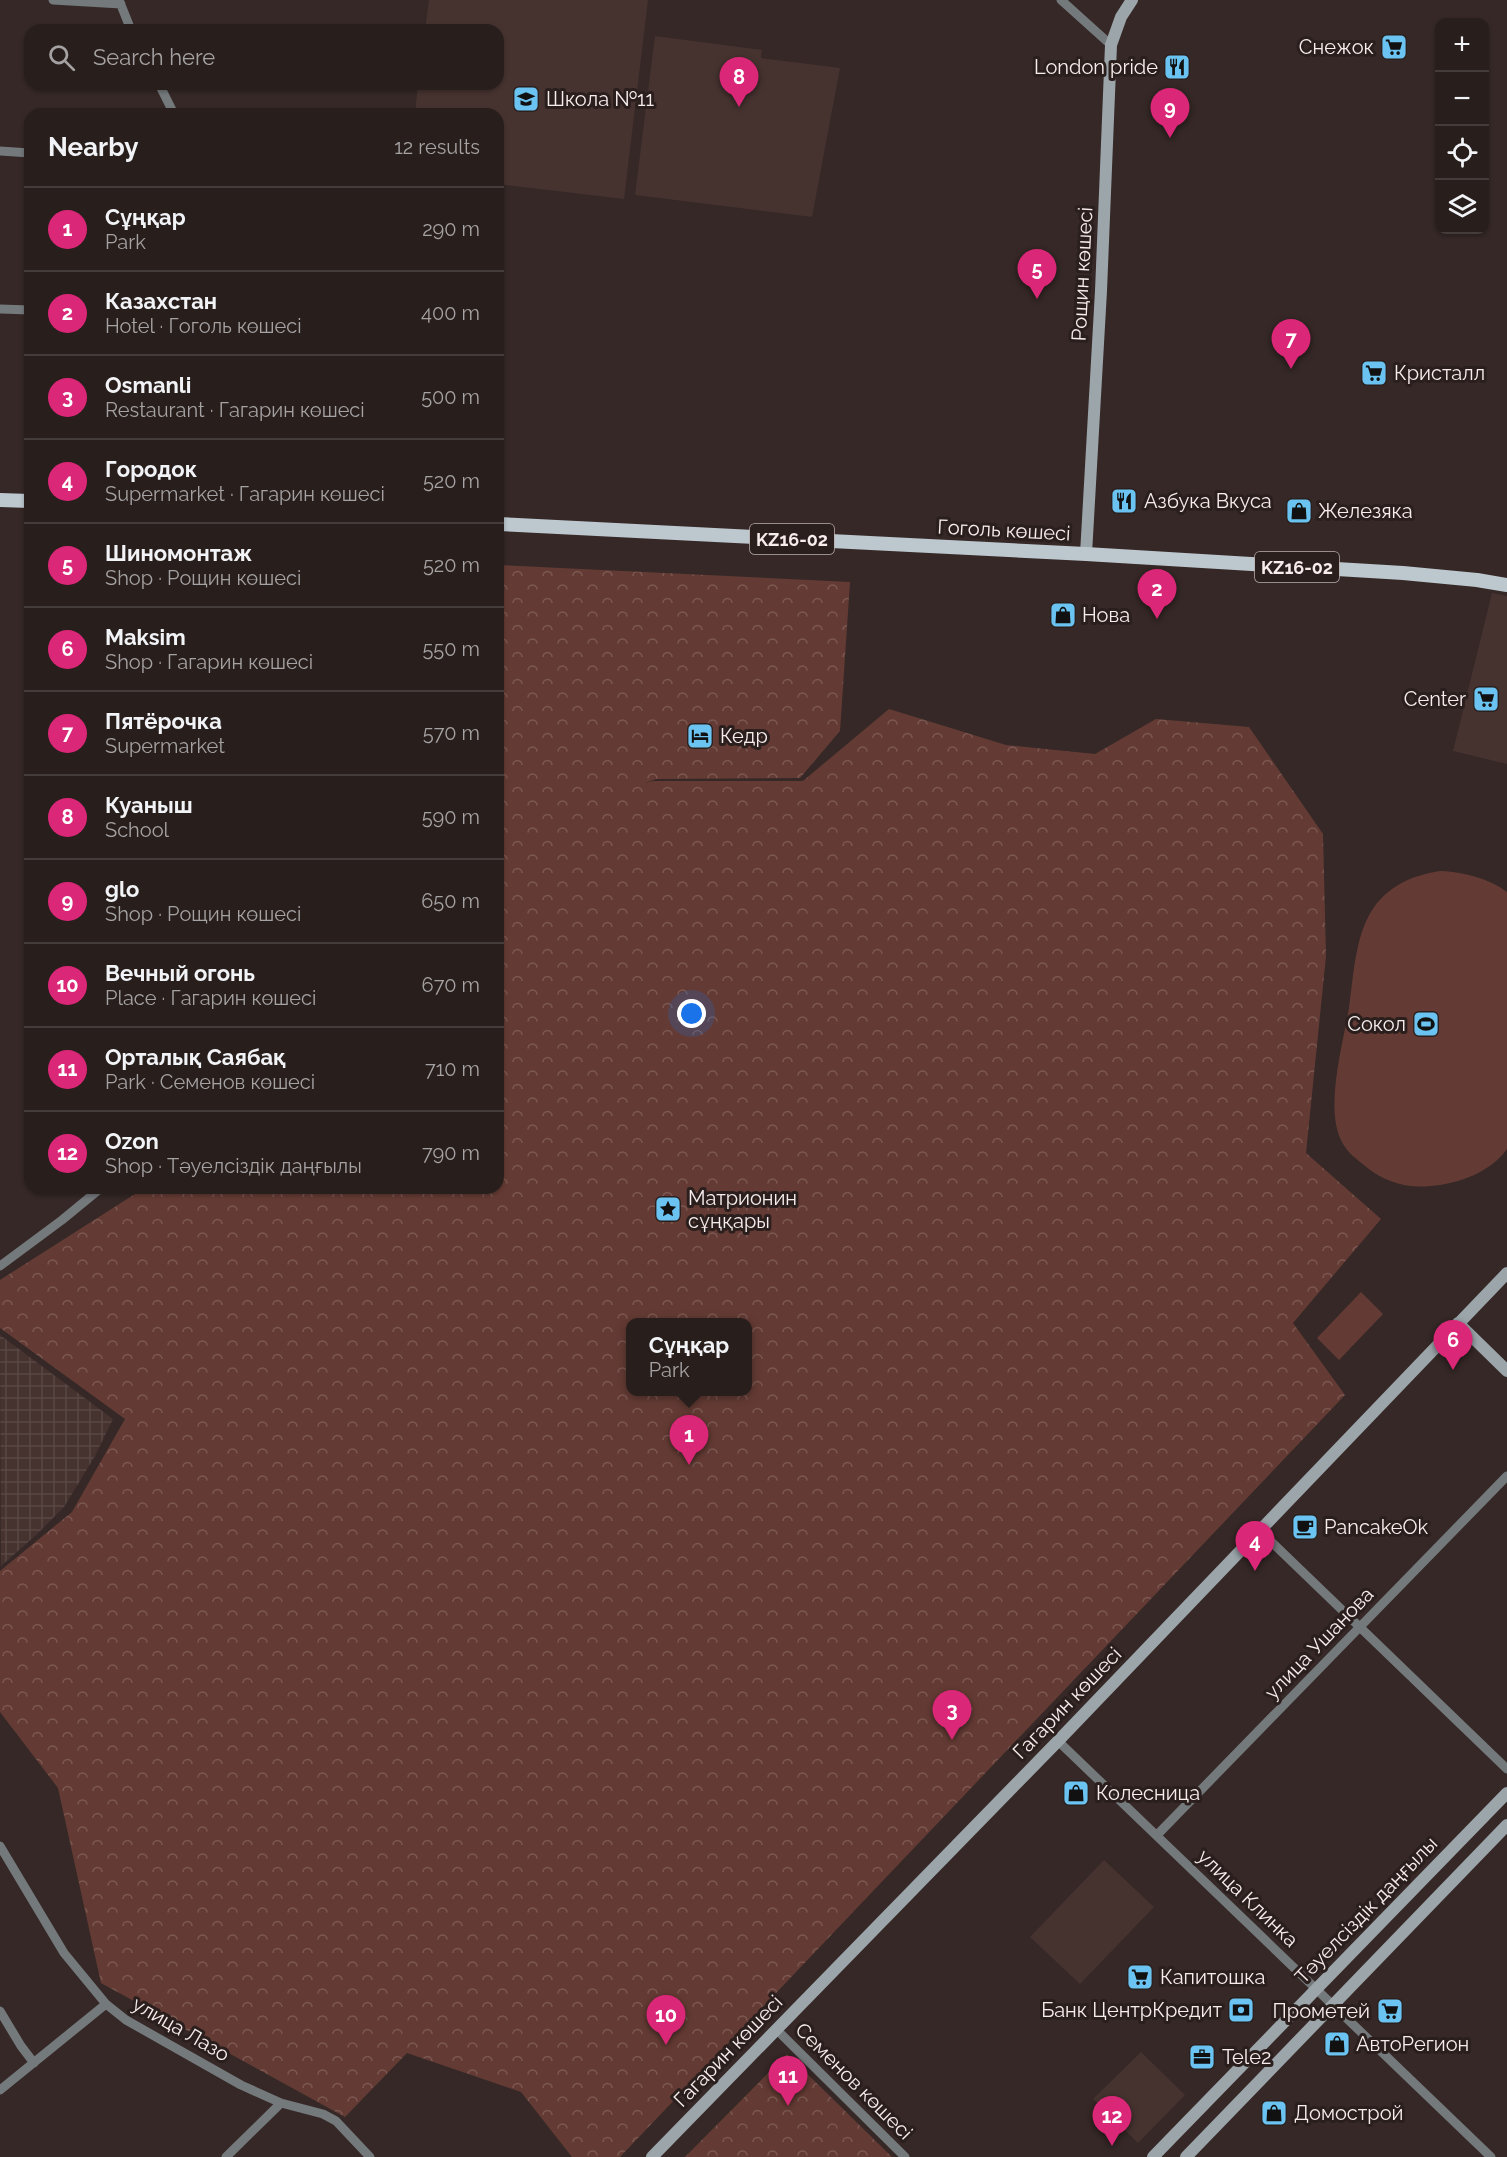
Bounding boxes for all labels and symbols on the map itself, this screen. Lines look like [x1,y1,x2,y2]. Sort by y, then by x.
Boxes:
supermarket icon: Снежок [1379,32,1409,62]
place label: Снежок [1299,35,1374,59]
restaurant icon: London pride [1162,52,1192,82]
place label: London pride [1034,55,1158,79]
pin: 8 [720,57,758,107]
school or university icon: Школа №11 [511,84,541,114]
place label: Школа №11 [546,87,654,111]
pin: 9 [1150,88,1190,138]
street label: Рощин көшесі [1067,206,1097,342]
pin: 5 [1018,250,1056,299]
pin: 7 [1272,320,1310,369]
supermarket icon: Кристалл [1359,358,1389,388]
place label: Кристалл [1394,361,1485,385]
restaurant icon: Азбука Вкуса [1109,486,1139,516]
place label: Азбука Вкуса [1144,489,1272,513]
shop icon: Железяка [1284,496,1314,526]
place label: Железяка [1318,499,1413,523]
street label: Гоголь көшесі [937,515,1071,545]
road number: KZ16-02 [750,524,834,554]
road number: KZ16-02 [1255,552,1339,582]
pin: 2 [1138,570,1176,619]
shop icon: Нова [1048,600,1078,630]
place label: Нова [1082,603,1130,627]
supermarket icon: Center [1471,684,1501,714]
place label: Center [1404,687,1466,711]
hotel icon: Кедр [685,721,715,751]
place label: Кедр [720,724,768,748]
your location [677,999,706,1028]
sports icon: Сокол [1411,1009,1441,1039]
place label: Сокол [1347,1012,1406,1036]
place label: Матрионин сұңқары [688,1186,797,1233]
place icon: Матрионин сұңқары [653,1194,683,1224]
pin: 6 [1434,1320,1472,1370]
pin: 1 [670,1416,708,1465]
cafe icon: PancakeOk [1290,1512,1320,1542]
place label: PancakeOk [1324,1515,1429,1539]
pin: 4 [1236,1522,1274,1571]
street label: улица Ушанова [1260,1582,1378,1704]
street label: Гагарин көшесі [1008,1642,1126,1764]
pin: 3 [932,1690,972,1740]
shop icon: Колесница [1061,1778,1091,1808]
place label: Колесница [1096,1781,1200,1805]
street label: Тәуелсіздік даңғылы [1290,1832,1442,1988]
street label: улица Клинка [1193,1844,1303,1952]
supermarket icon: Капитошка [1125,1962,1155,1992]
place label: Капитошка [1160,1965,1265,1989]
street label: Гагарин көшесі [669,1990,787,2112]
street label: улица Лазо [128,1992,234,2066]
bank icon: Банк ЦентрКредит [1226,1995,1256,2025]
pin: 10 [646,1996,686,2045]
supermarket icon: Прометей [1375,1996,1405,2026]
place label: Банк ЦентрКредит [1041,1998,1222,2022]
place label: Прометей [1273,1999,1370,2023]
street label: Семенов көшесі [791,2018,917,2144]
shop icon: АвтоРегион [1322,2029,1352,2059]
place label: АвтоРегион [1356,2032,1469,2056]
office icon: Tele2 [1187,2042,1217,2072]
place label: Tele2 [1222,2045,1271,2069]
pin: 11 [768,2056,808,2106]
pin: 12 [1092,2096,1132,2146]
shop icon: Домострой [1259,2098,1289,2128]
place label: Домострой [1294,2101,1403,2125]

